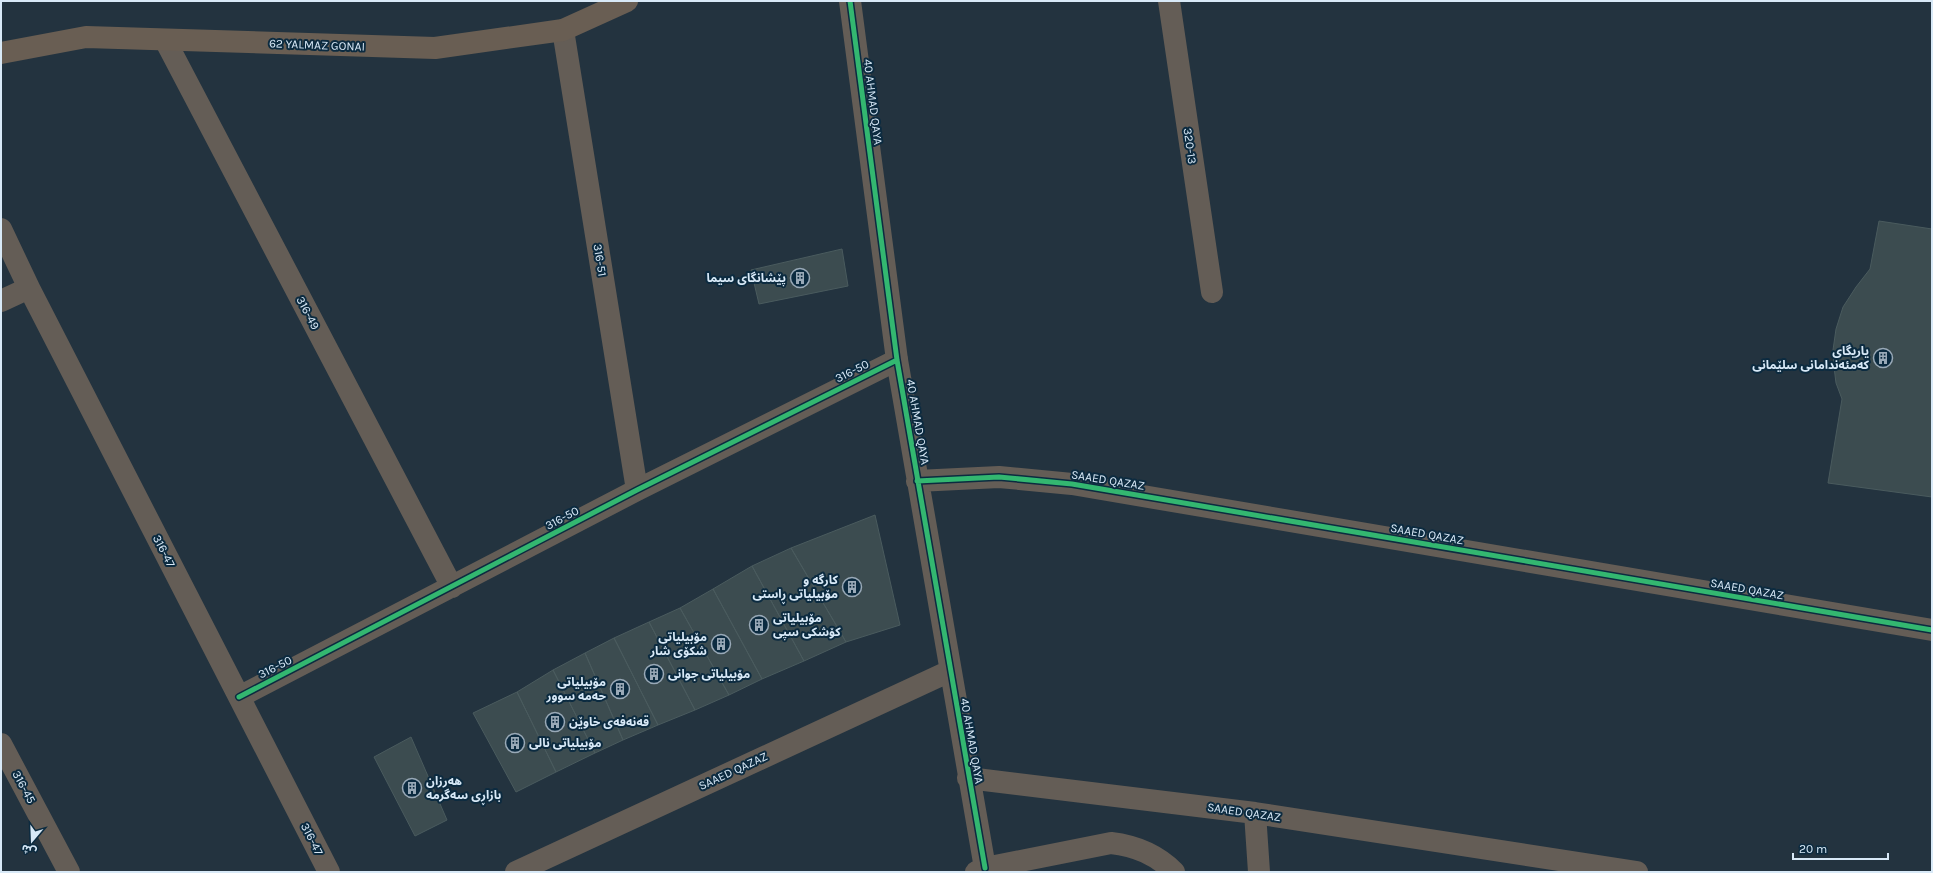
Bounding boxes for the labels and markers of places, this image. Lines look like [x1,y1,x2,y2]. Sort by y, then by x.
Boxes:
building icon: پێشانگای سیما [789,267,811,289]
place label: پێشانگای سیما [707,271,786,287]
place label: یاریگای کەمئەندامانی سلێمانی [1752,344,1870,372]
building icon: یاریگای کەمئەندامانی سلێمانی [1872,347,1894,369]
place label: کارگە و مۆبیلیاتی ڕاستی [752,573,839,605]
building icon: کارگە و مۆبیلیاتی ڕاستی [841,576,863,598]
place label: مۆبیلیاتی کۆشکی سپی [773,611,841,641]
building icon: مۆبیلیاتی کۆشکی سپی [748,614,770,636]
place label: مۆبیلیاتی شکۆی شار [649,630,707,658]
building icon: مۆبیلیاتی شکۆی شار [710,633,732,655]
building icon: مۆبیلیاتی جوانی [643,663,665,685]
place label: مۆبیلیاتی جوانی [668,667,750,681]
place label: مۆبیلیاتی حەمە سوور [546,675,606,703]
building icon: مۆبیلیاتی حەمە سوور [609,678,631,700]
building icon: قەنەفەی خاوێن [544,711,566,733]
place label: قەنەفەی خاوێن [569,715,649,729]
building icon: مۆبیلیاتی نالی [504,732,526,754]
place label: مۆبیلیاتی نالی [529,736,602,750]
place label: هەرزان بازاڕی سەگرمە [426,774,502,806]
building icon: هەرزان بازاڕی سەگرمە [401,777,423,799]

